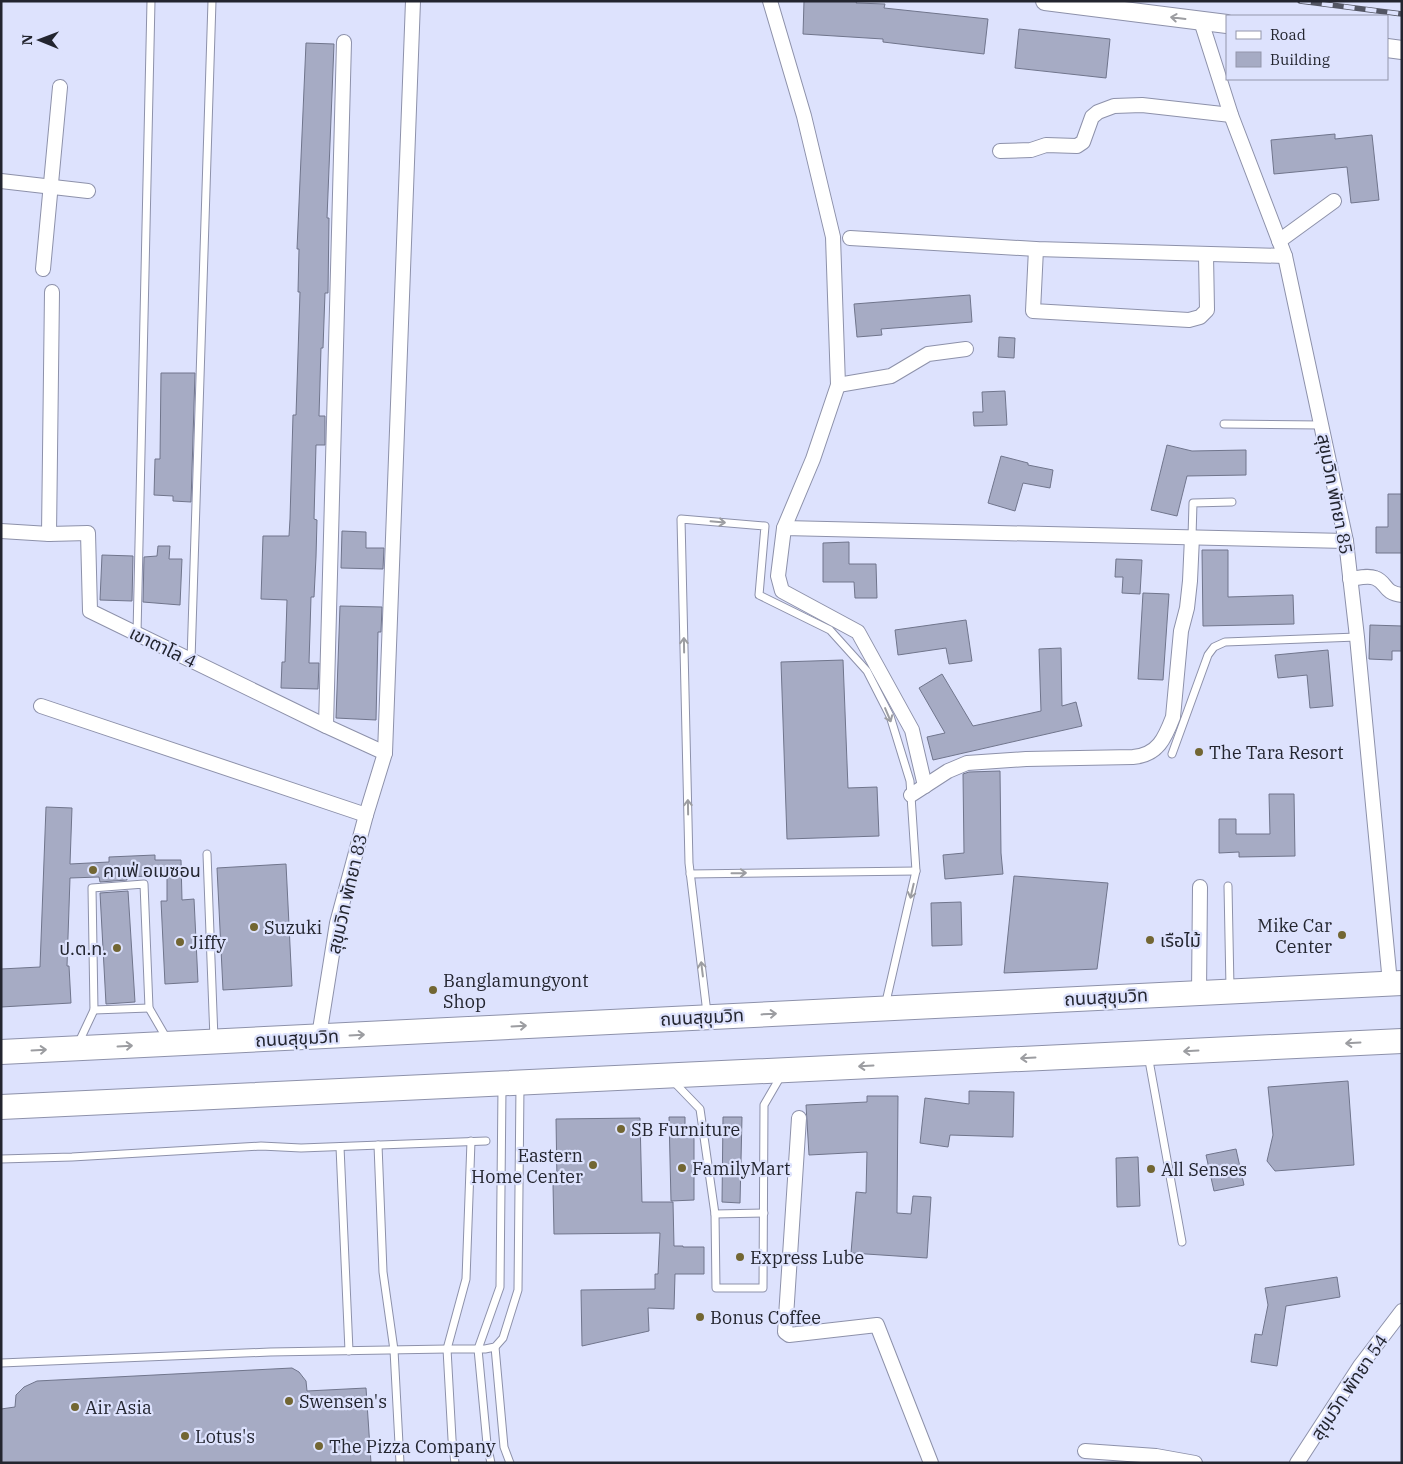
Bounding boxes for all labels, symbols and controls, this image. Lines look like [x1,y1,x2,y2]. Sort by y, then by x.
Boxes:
one-way arrow [1171,13,1187,23]
north arrow [15,15,65,65]
legend [1226,15,1388,80]
text: Road [1270,25,1306,44]
text: N [18,34,36,45]
text: Building [1270,50,1330,69]
street label: สุขุมวิท พัทยา 85 [1312,432,1358,556]
one-way arrow [710,518,726,527]
street label: เขาตาโล 4 [126,621,200,673]
one-way arrow [679,637,688,653]
one-way arrow [884,707,894,722]
place label: The Tara Resort [1209,741,1344,764]
marker: The Tara Resort [1193,746,1205,758]
one-way arrow [683,799,692,815]
street label: สุขุมวิท พัทยา 83 [322,832,372,956]
place label: คาเฟ่ อเมซอน [103,859,201,882]
marker: คาเฟ่ อเมซอน [87,864,99,876]
one-way arrow [731,869,747,878]
one-way arrow [906,882,916,898]
place label: Mike Car Center [1257,914,1332,958]
place label: Suzuki [264,916,323,939]
marker: Suzuki [248,921,260,933]
place label: เรือไม้ [1160,929,1201,952]
marker: Mike Car Center [1336,929,1348,941]
place label: Jiffy [190,931,226,954]
marker: เรือไม้ [1144,934,1156,946]
marker: Jiffy [174,936,186,948]
place label: ป.ต.ท. [59,937,107,960]
marker: ป.ต.ท. [111,942,123,954]
one-way arrow [697,961,707,977]
place label: Banglamungyont Shop [443,969,589,1013]
street label: ถนนสุขุมวิท [1063,983,1149,1011]
marker: Banglamungyont Shop [427,984,439,996]
street label: ถนนสุขุมวิท [659,1003,745,1031]
one-way arrow [761,1010,777,1019]
one-way arrow [511,1022,527,1031]
street label: ถนนสุขุมวิท [254,1024,340,1052]
one-way arrow [349,1030,365,1039]
one-way arrow [1345,1038,1361,1047]
one-way arrow [116,1042,132,1051]
one-way arrow [30,1046,46,1055]
one-way arrow [1183,1046,1199,1055]
one-way arrow [1021,1054,1037,1063]
one-way arrow [858,1061,874,1071]
place label: SB Furniture [631,1118,740,1141]
marker: SB Furniture [615,1123,627,1135]
place label: Eastern Home Center [471,1144,583,1188]
place label: FamilyMart [692,1157,790,1180]
place label: All Senses [1161,1158,1247,1181]
marker: Eastern Home Center [587,1159,599,1171]
marker: FamilyMart [676,1162,688,1174]
marker: All Senses [1145,1163,1157,1175]
place label: Express Lube [750,1246,864,1269]
marker: Express Lube [734,1251,746,1263]
place label: Bonus Coffee [710,1306,821,1329]
marker: Bonus Coffee [694,1311,706,1323]
street label: สุขุมวิท พัทยา 54 [1305,1330,1393,1444]
place label: Swensen's [299,1390,387,1413]
marker: Swensen's [283,1395,295,1407]
place label: Air Asia [85,1396,152,1419]
marker: Air Asia [69,1401,81,1413]
place label: Lotus's [195,1425,255,1448]
marker: Lotus's [179,1430,191,1442]
place label: The Pizza Company [329,1435,496,1458]
marker: The Pizza Company [313,1440,325,1452]

